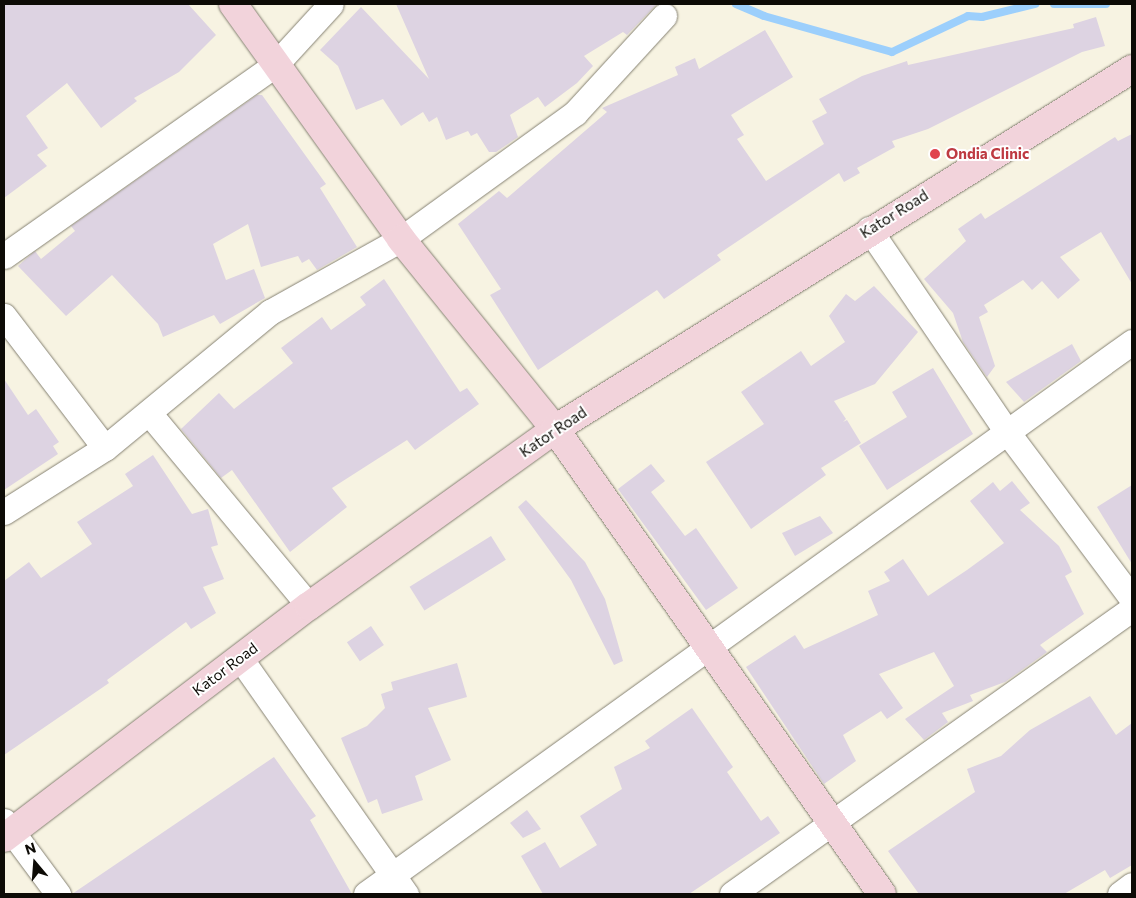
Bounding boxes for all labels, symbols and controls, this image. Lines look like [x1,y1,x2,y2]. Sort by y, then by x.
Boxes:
place label: Ondia Clinic [946,145,1029,163]
marker: Ondia Clinic [928,147,942,161]
street label: Kator Road [857,186,931,242]
street label: Kator Road [516,403,590,461]
street label: Kator Road [189,639,261,699]
north arrow [10,838,60,888]
text: N [23,839,38,858]

